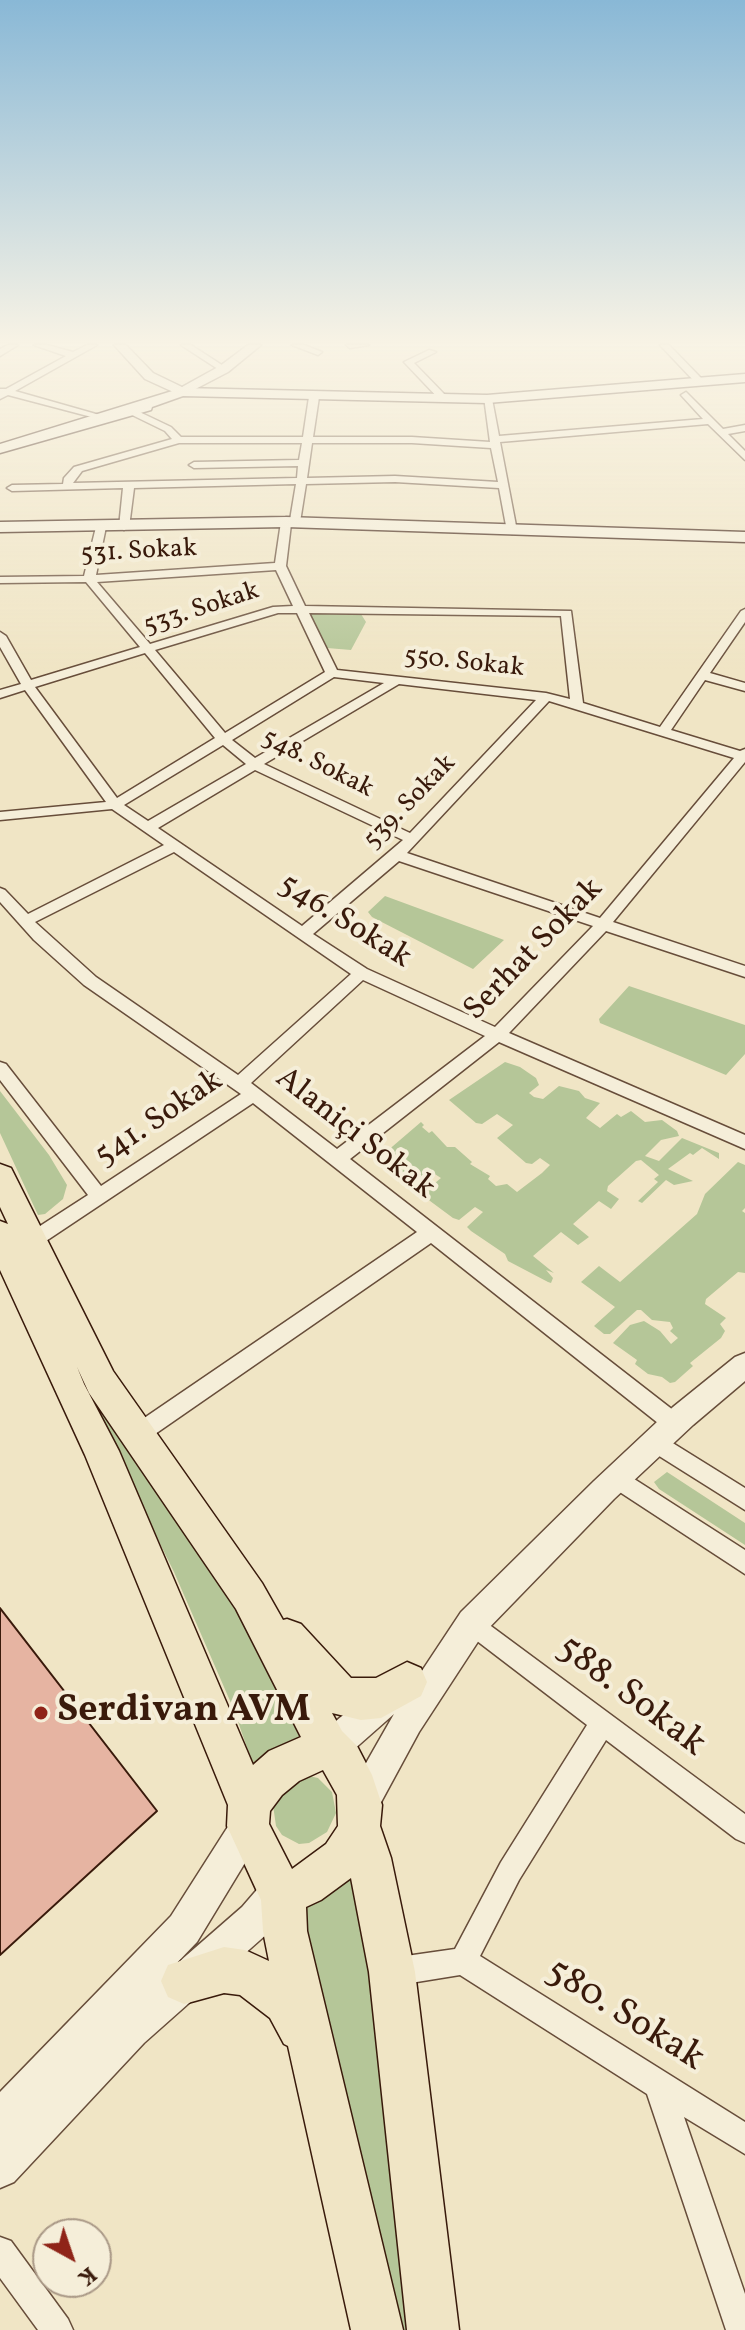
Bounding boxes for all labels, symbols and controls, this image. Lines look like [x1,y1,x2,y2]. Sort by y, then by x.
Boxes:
street label: 531. Sokak [80,534,198,572]
street label: 533. Sokak [140,577,264,643]
street label: 550. Sokak [402,642,526,686]
street label: 548. Sokak [256,724,378,806]
street label: 539. Sokak [358,749,464,857]
street label: 546. Sokak [270,867,418,979]
street label: Serhat Sokak [457,872,613,1030]
street label: Alaniçi Sokak [266,1061,442,1209]
street label: 541. Sokak [89,1063,231,1177]
street label: 588. Sokak [547,1627,713,1769]
place label: Serdivan AVM [57,1690,310,1736]
marker: Serdivan AVM [32,1704,50,1722]
street label: 580. Sokak [536,1950,712,2084]
north arrow [32,2218,112,2298]
text: K [70,2258,103,2292]

